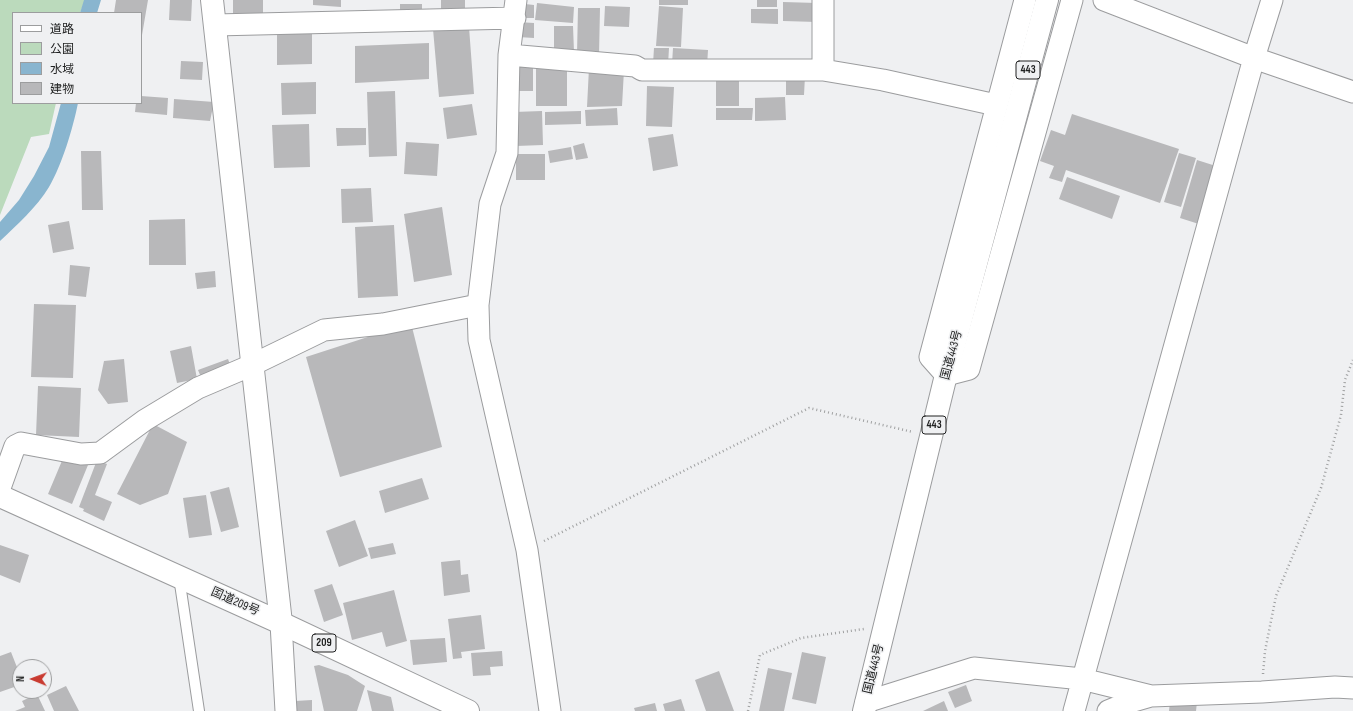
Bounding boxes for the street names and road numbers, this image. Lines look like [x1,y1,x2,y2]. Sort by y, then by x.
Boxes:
road number: 443 [1016,61,1040,79]
street label: 国道443号 [938,328,966,382]
road number: 443 [922,416,946,434]
street label: 国道209号 [208,585,262,619]
road number: 209 [312,634,336,652]
street label: 国道443号 [861,642,887,696]

